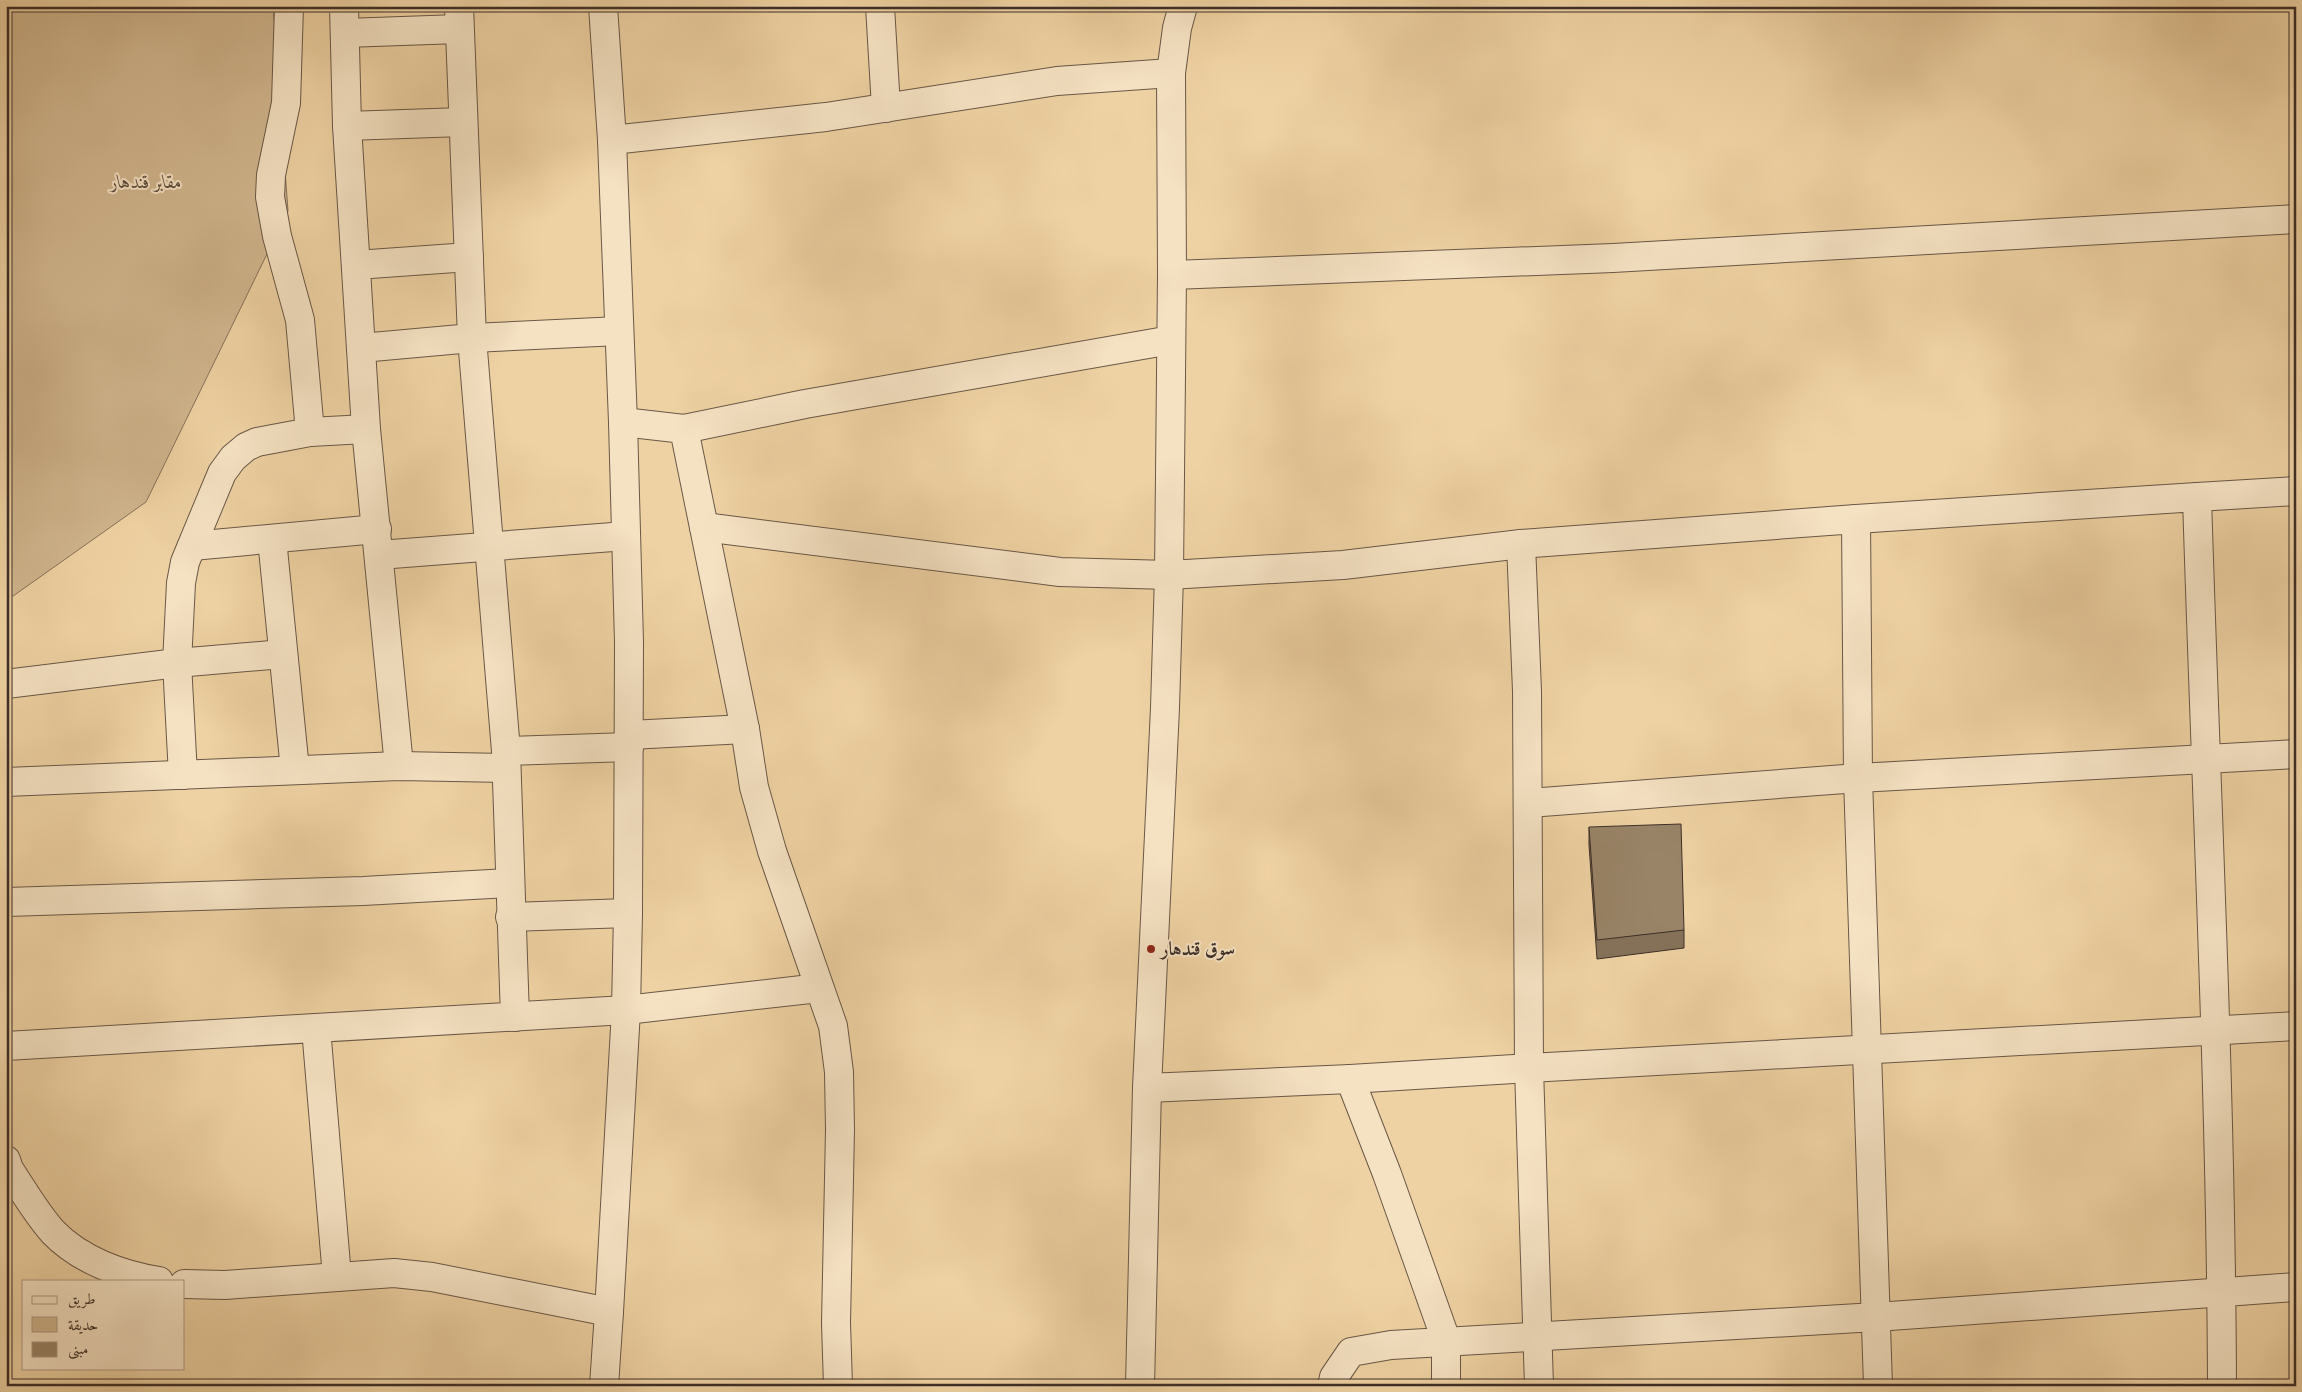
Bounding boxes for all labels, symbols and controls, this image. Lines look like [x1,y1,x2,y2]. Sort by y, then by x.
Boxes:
park label: مقابر قندهار [108,170,182,194]
place label: سوق قندهار [1159,937,1235,961]
marker: سوق قندهار [1145,943,1157,955]
legend [22,1280,185,1370]
text: طريق [68,1290,95,1309]
text: حديقة [68,1316,98,1335]
text: مبنى [68,1340,88,1360]

